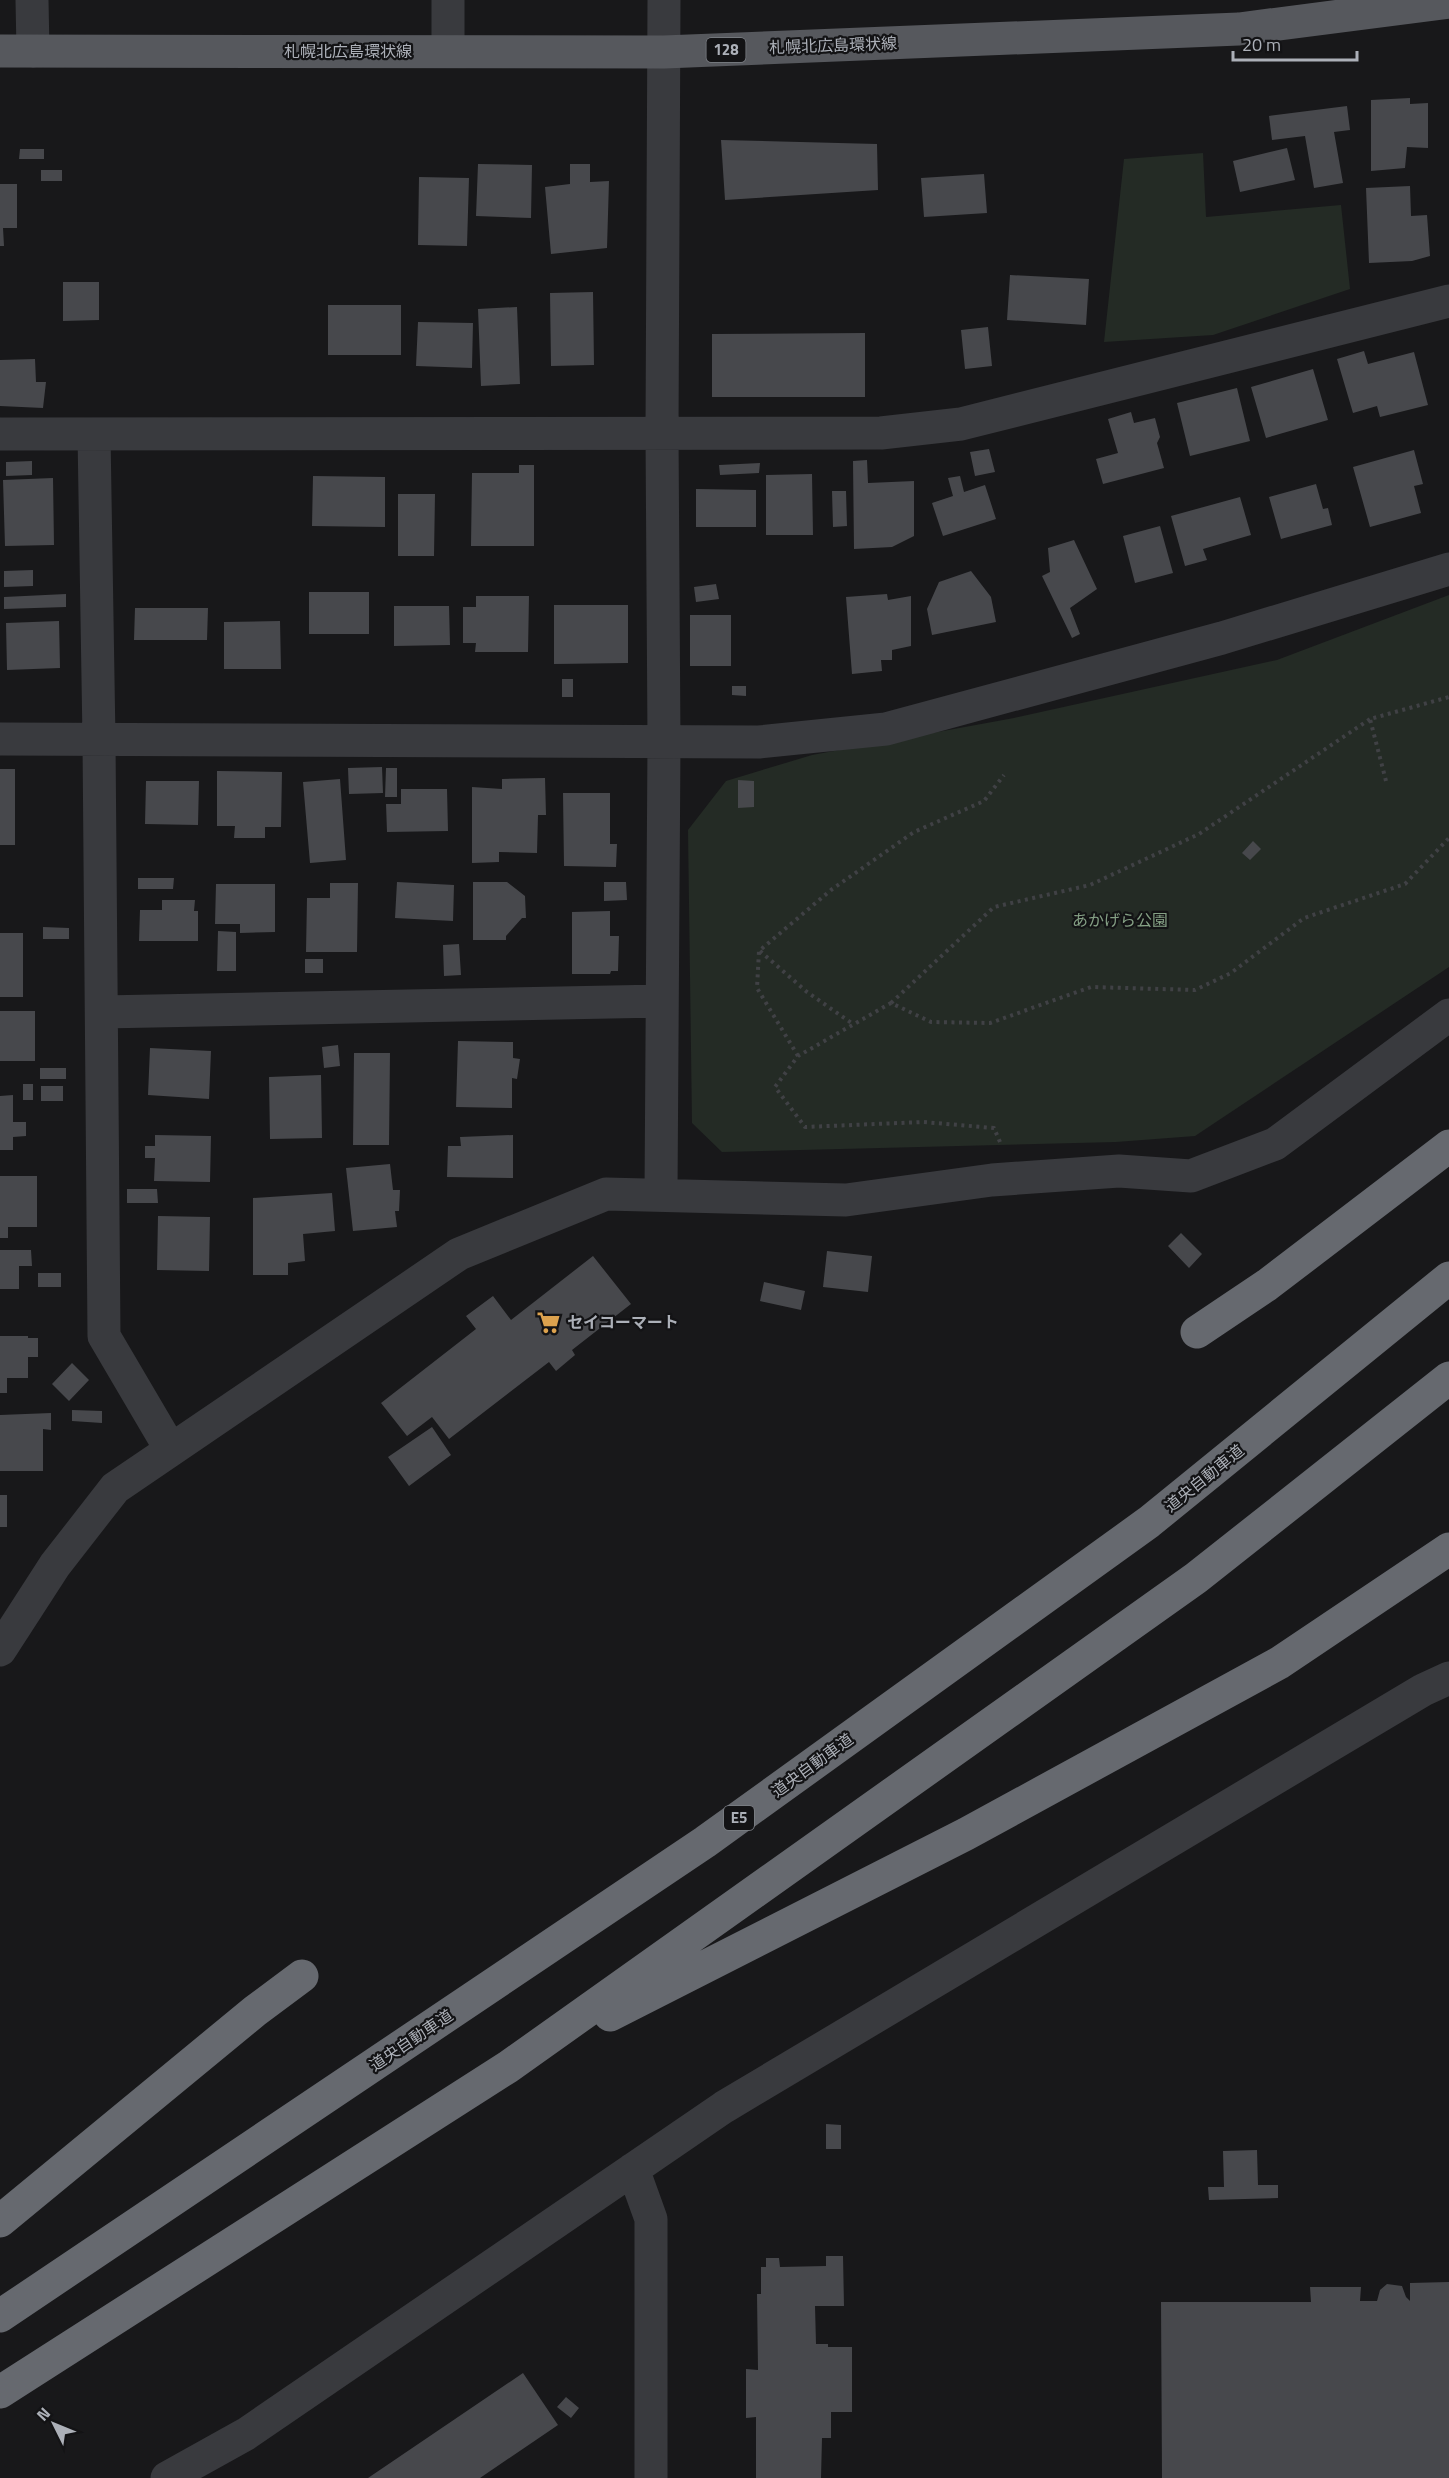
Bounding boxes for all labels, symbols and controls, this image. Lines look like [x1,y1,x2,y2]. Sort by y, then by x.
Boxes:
scale bar [1233,24,1358,62]
street label: 札幌北広島環状線 [769,31,897,59]
text: 20 m [1242,31,1281,58]
road number: 128 [706,38,746,62]
street label: 札幌北広島環状線 [284,39,412,63]
park label: あかげら公園 [1072,908,1168,932]
supermarket icon: セイコーマート [536,1309,562,1335]
place label: セイコーマート [567,1310,679,1334]
street label: 道央自動車道 [1159,1438,1249,1518]
street label: 道央自動車道 [766,1727,858,1803]
road number: E5 [724,1806,754,1830]
street label: 道央自動車道 [364,2003,458,2077]
north arrow [24,2394,84,2454]
text: N [30,2402,56,2426]

